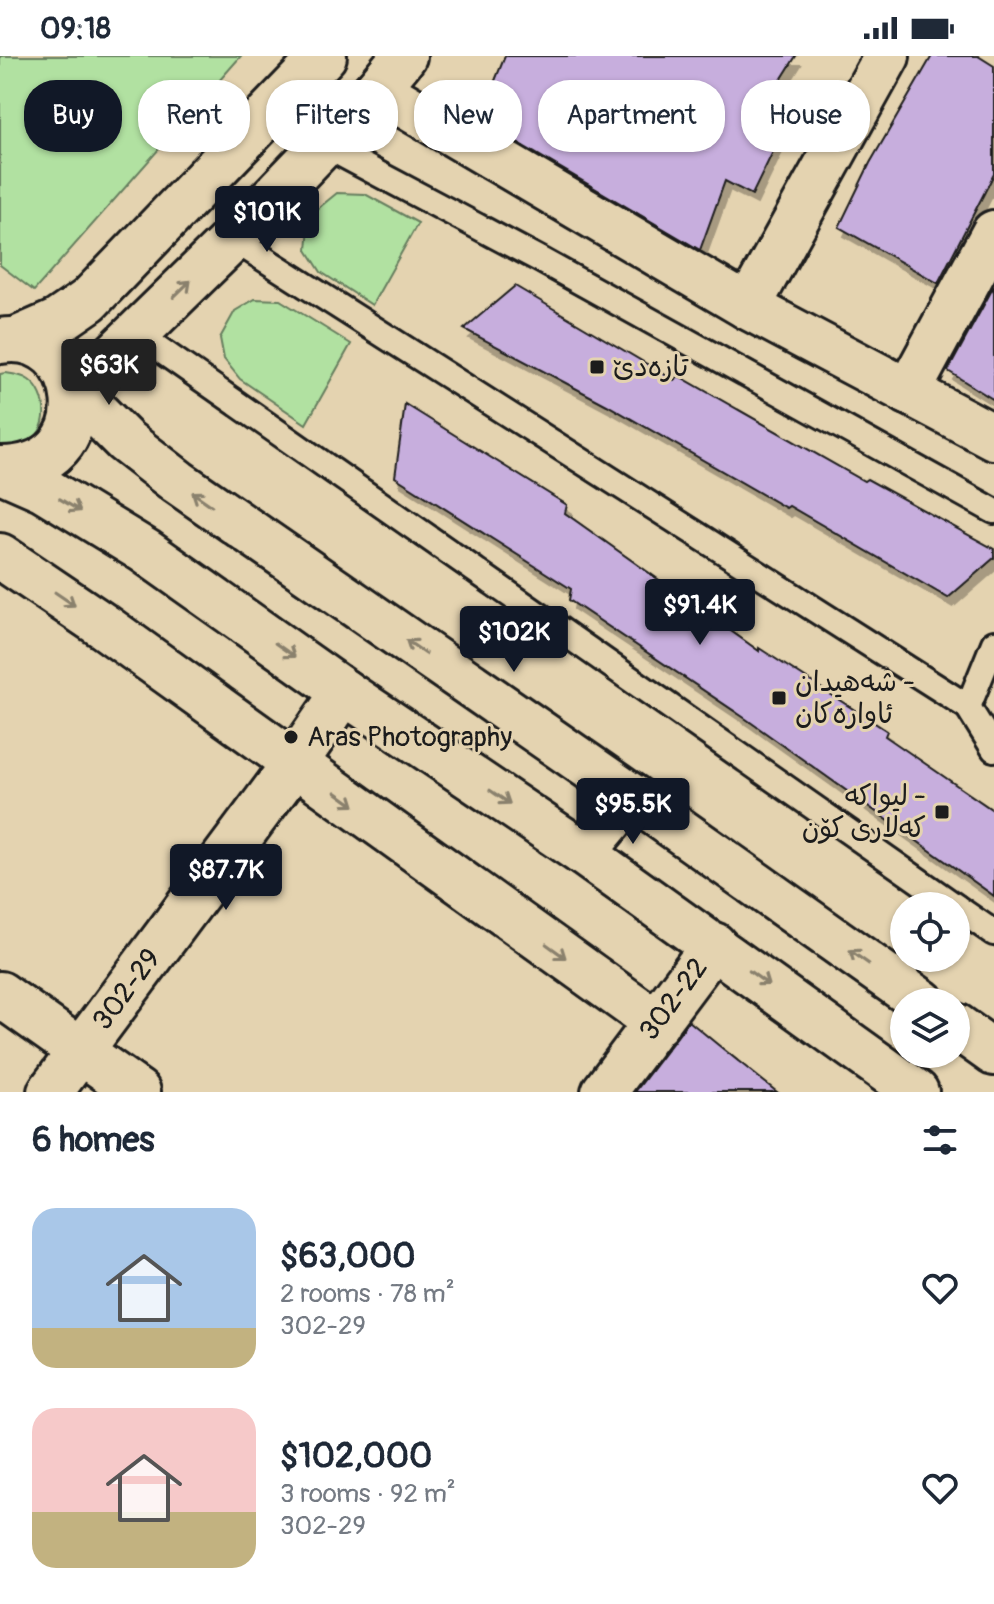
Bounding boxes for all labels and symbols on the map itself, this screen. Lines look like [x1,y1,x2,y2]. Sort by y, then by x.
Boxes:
pin: $101K [211,186,323,254]
one-way arrow [172,280,191,299]
pin: $63K [62,339,156,407]
place label: تازەدێ [613,350,689,385]
marker: تازەدێ [588,358,606,376]
one-way arrow [192,491,214,508]
one-way arrow [58,497,81,513]
pin: $91.4K [635,579,765,647]
one-way arrow [53,591,75,607]
pin: $102K [458,606,570,674]
one-way arrow [406,639,428,656]
one-way arrow [274,642,296,658]
place label: شەهیدان - ئاوارەکان [795,665,915,732]
marker: شەهیدان - ئاوارەکان [770,689,788,707]
place label: Aras Photography [307,720,512,755]
marker: Aras Photography [282,728,300,746]
pin: $95.5K [568,778,698,846]
place label: لیواکە - کەلاری کۆن [802,779,926,846]
one-way arrow [488,789,511,805]
one-way arrow [333,791,355,807]
marker: لیواکە - کەلاری کۆن [933,803,951,821]
pin: $87.7K [161,844,291,912]
street label: 302-29 [85,942,168,1037]
one-way arrow [544,943,566,959]
one-way arrow [848,949,870,965]
street label: 302-22 [631,951,716,1047]
one-way arrow [748,970,770,986]

